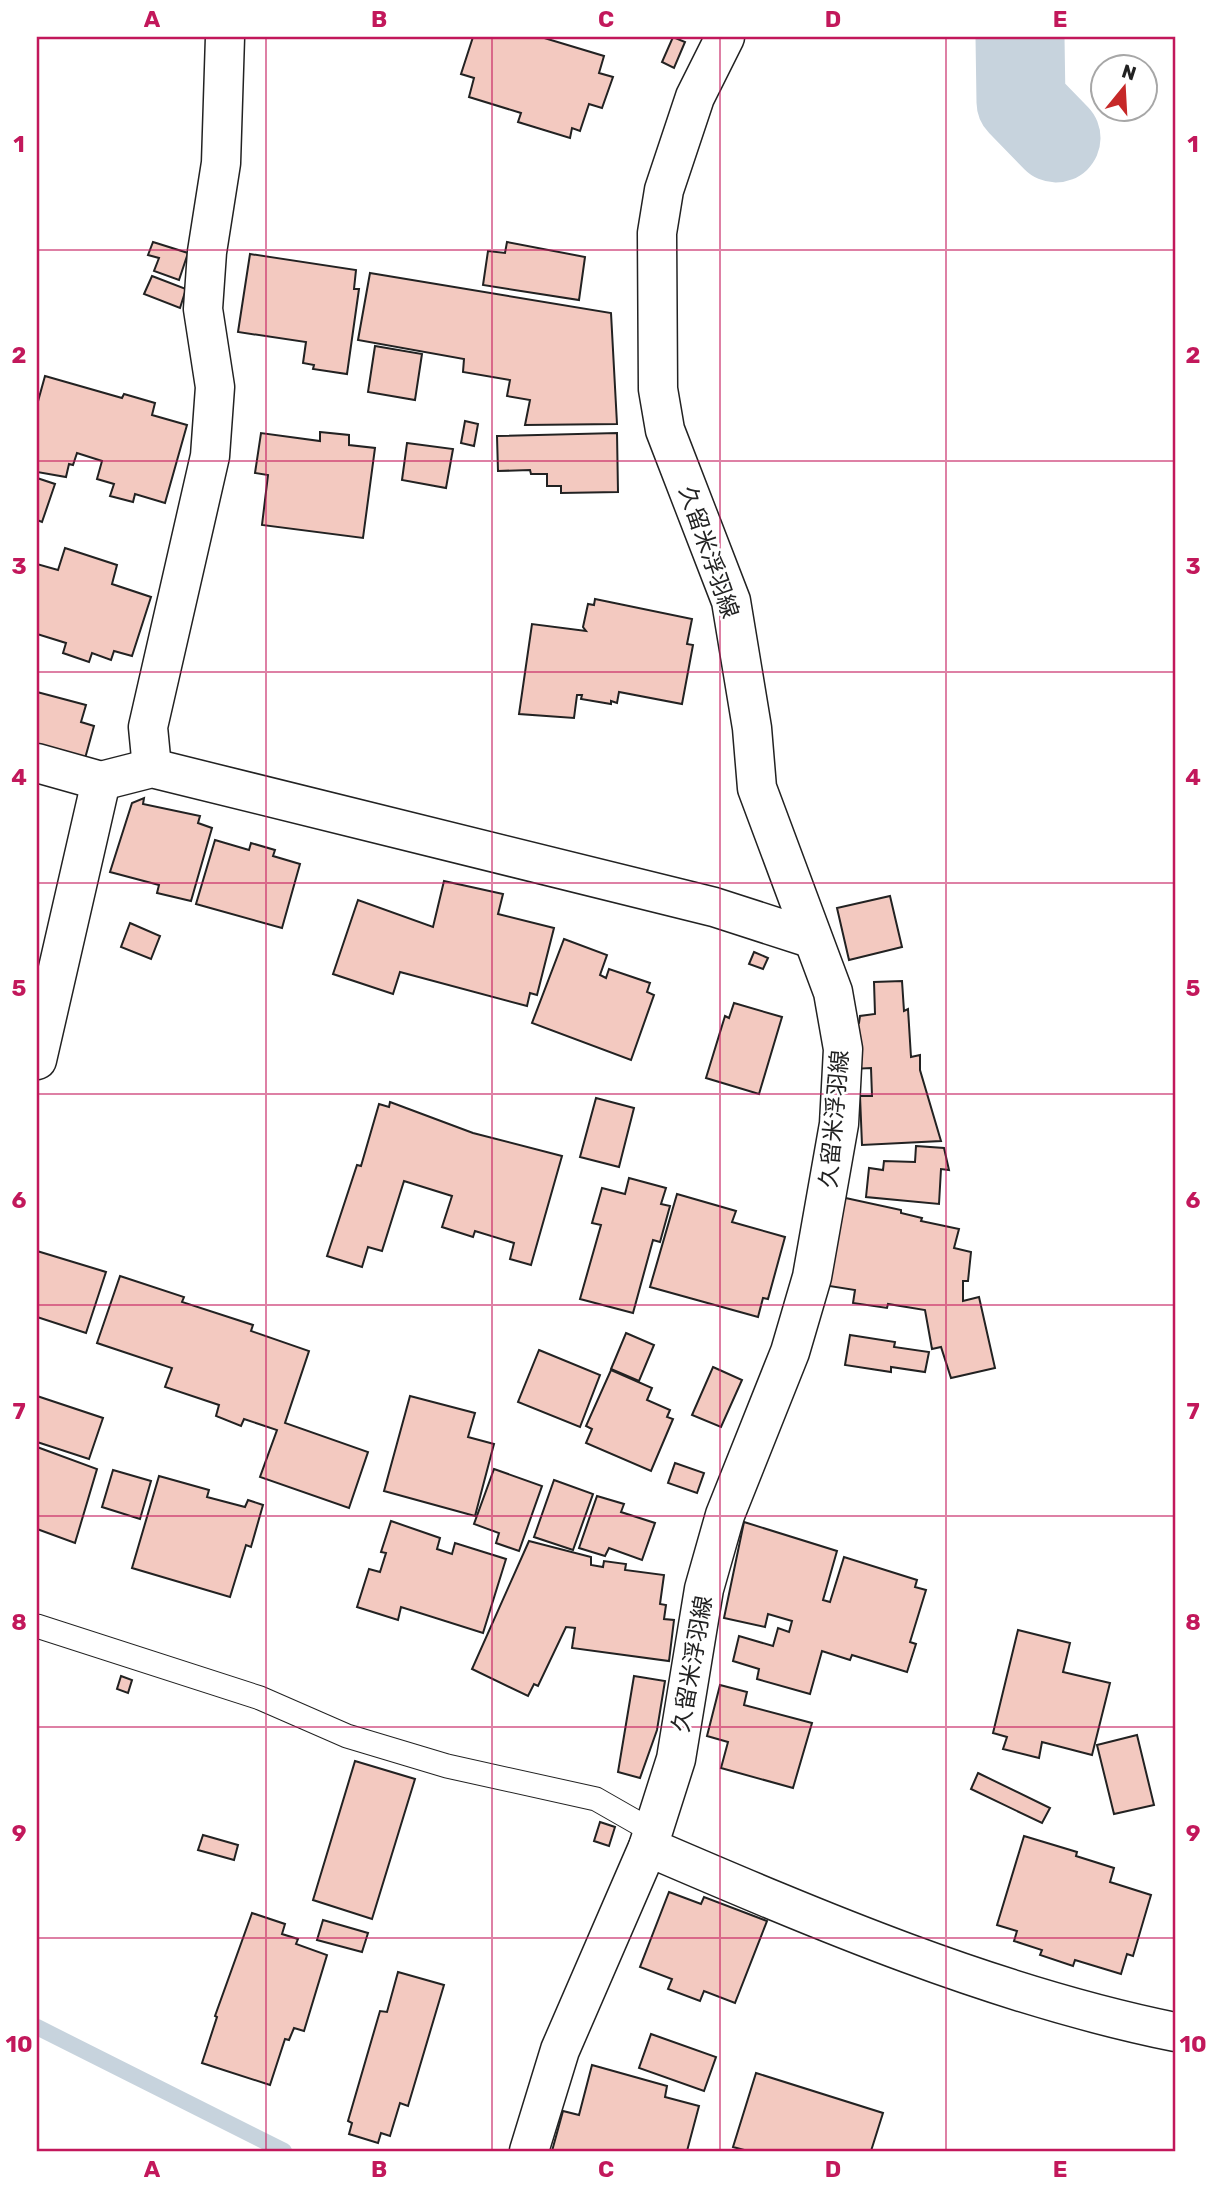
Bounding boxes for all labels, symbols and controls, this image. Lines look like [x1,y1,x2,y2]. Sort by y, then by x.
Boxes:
text: A [144,5,161,33]
text: B [371,5,387,33]
text: C [598,5,614,33]
text: D [825,5,841,33]
text: E [1053,5,1067,33]
north arrow [1090,52,1160,122]
text: N [1119,59,1139,85]
text: 1 [13,130,25,158]
text: 1 [1187,130,1199,158]
text: 2 [12,341,26,369]
text: 2 [1186,341,1200,369]
street label: 久留米浮羽線 [673,482,745,622]
text: 3 [11,552,27,580]
text: 3 [1185,552,1201,580]
text: 4 [11,763,27,791]
text: 4 [1185,763,1201,791]
text: 5 [12,974,27,1002]
text: 5 [1186,974,1201,1002]
street label: 久留米浮羽線 [814,1049,854,1189]
text: 6 [12,1186,27,1214]
text: 6 [1186,1186,1201,1214]
text: 7 [12,1397,26,1425]
text: 7 [1186,1397,1200,1425]
street label: 久留米浮羽線 [666,1594,718,1734]
text: 8 [11,1608,27,1636]
text: 8 [1185,1608,1201,1636]
text: 9 [12,1819,26,1847]
text: 9 [1186,1819,1200,1847]
text: 10 [5,2030,33,2058]
text: 10 [1179,2030,1207,2058]
text: A [144,2155,161,2183]
text: B [371,2155,387,2183]
text: C [598,2155,614,2183]
text: D [825,2155,841,2183]
text: E [1053,2155,1067,2183]

